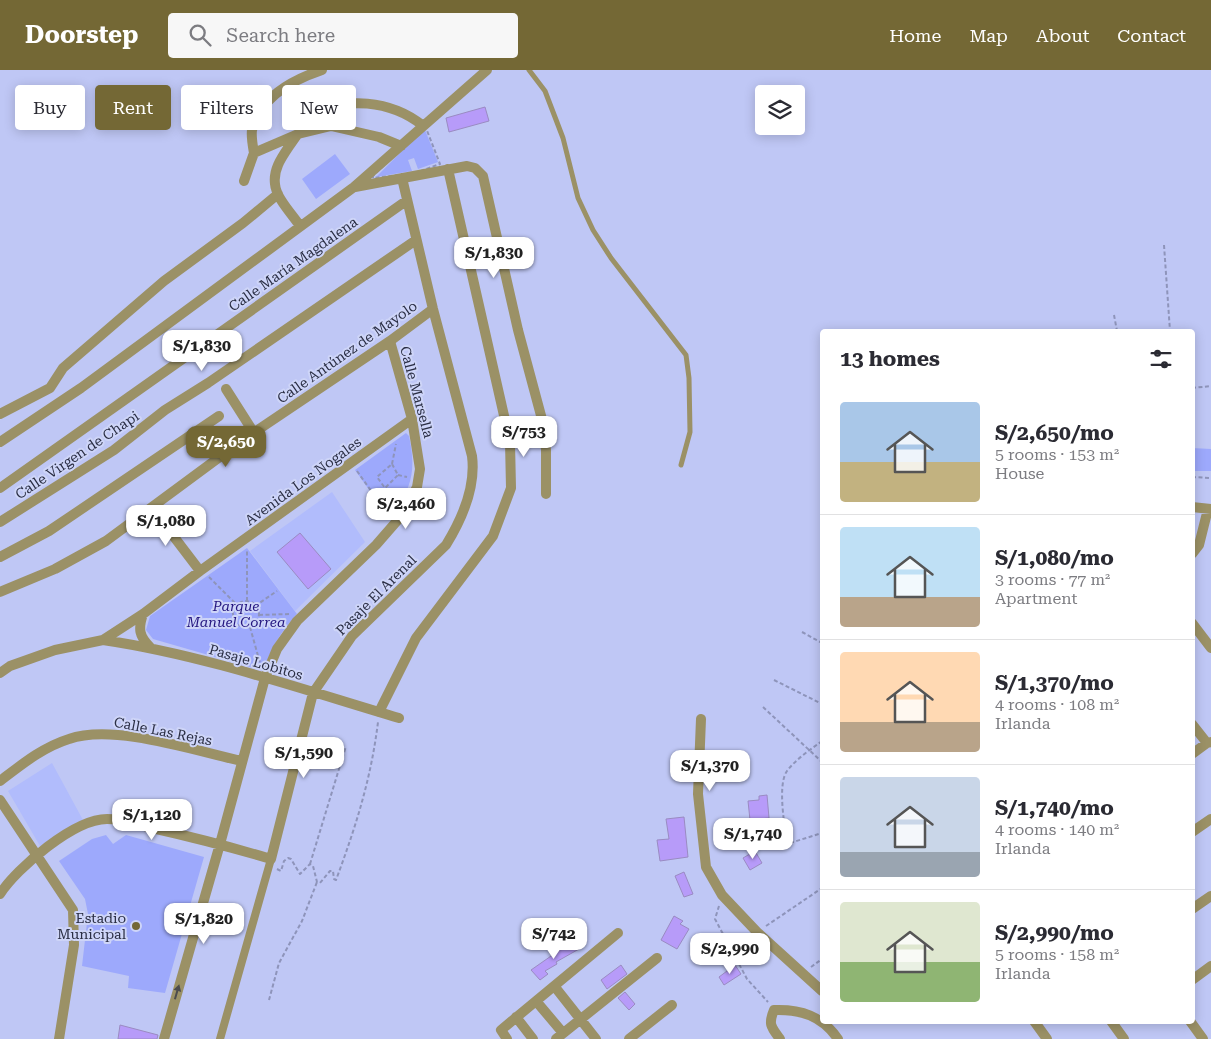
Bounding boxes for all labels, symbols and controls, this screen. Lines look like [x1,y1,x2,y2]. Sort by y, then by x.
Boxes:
search box [168,13,518,58]
text: Doorstep [25,21,138,49]
icon: search [186,21,214,49]
text: Search here [226,24,335,47]
text: Home [889,25,941,46]
text: Map [969,25,1008,46]
text: About [1036,25,1089,46]
text: Contact [1117,25,1186,46]
chip: Buy [15,85,85,130]
chip: Rent [95,85,171,130]
chip: Filters [181,85,272,130]
chip: New [282,85,356,130]
map controls [755,85,805,135]
button: layers [755,85,805,135]
street label: Calle María Magdalena [226,213,361,314]
pin: S/1,830 [448,236,540,279]
text: S/1,830 [465,243,523,262]
street label: Calle Antúnez de Mayolo [274,297,420,407]
pin: S/1,830 [156,330,248,372]
text: S/1,830 [173,336,231,355]
street label: Calle Marsella [397,344,437,440]
icon: filters [1147,345,1175,373]
text: 13 homes [840,347,940,371]
street label: Calle Virgen de Chapi [12,407,142,502]
pin: S/753 [489,416,559,458]
text: S/2,650/mo [995,421,1114,445]
text: S/753 [502,422,546,441]
icon: home [880,422,940,482]
pin: S/2,650 [180,426,272,468]
text: S/2,650 [197,432,255,451]
street label: Avenida Los Nogales [242,433,364,528]
text: 5 rooms · 153 m² [995,445,1119,464]
text: House [995,464,1044,483]
pin: S/2,460 [360,488,452,530]
text: S/2,460 [377,494,435,513]
pin: S/1,080 [120,504,212,547]
text: S/1,080 [137,511,195,530]
text: S/1,080/mo [995,546,1114,570]
icon: home [880,547,940,607]
street label: Pasaje El Arenal [333,551,420,638]
text: 3 rooms · 77 m² [995,570,1110,589]
text: Apartment [995,589,1078,608]
park label: Parque Manuel Correa [186,598,285,630]
street label: Pasaje Lobitos [207,641,305,683]
text: S/1,370/mo [995,671,1114,695]
icon: home [880,672,940,732]
text: 4 rooms · 108 m² [995,695,1119,714]
street label: Calle Las Rejas [113,714,214,748]
text: Irlanda [995,714,1050,733]
pin: S/1,590 [258,736,350,779]
text: S/1,590 [275,743,333,762]
pin: S/1,370 [664,750,756,792]
text: S/1,370 [681,756,739,775]
text: S/1,740/mo [995,796,1114,820]
icon: home [880,797,940,857]
pin: S/1,120 [106,798,198,841]
text: S/1,120 [123,805,181,824]
pin: S/1,740 [707,818,799,860]
text: 4 rooms · 140 m² [995,820,1119,839]
text: S/1,740 [724,824,782,843]
text: Irlanda [995,839,1050,858]
pin: S/1,820 [158,902,250,945]
text: S/1,820 [175,909,233,928]
place label: Estadio Municipal [57,910,127,942]
pin: S/742 [519,918,589,960]
marker: Estadio Municipal [130,920,142,932]
text: S/2,990/mo [995,921,1114,945]
icon: home [880,922,940,982]
text: S/742 [532,924,576,943]
pin: S/2,990 [684,932,776,975]
text: S/2,990 [701,939,759,958]
text: 5 rooms · 158 m² [995,945,1119,964]
text: Irlanda [995,964,1050,983]
one-way arrow [174,985,182,1000]

